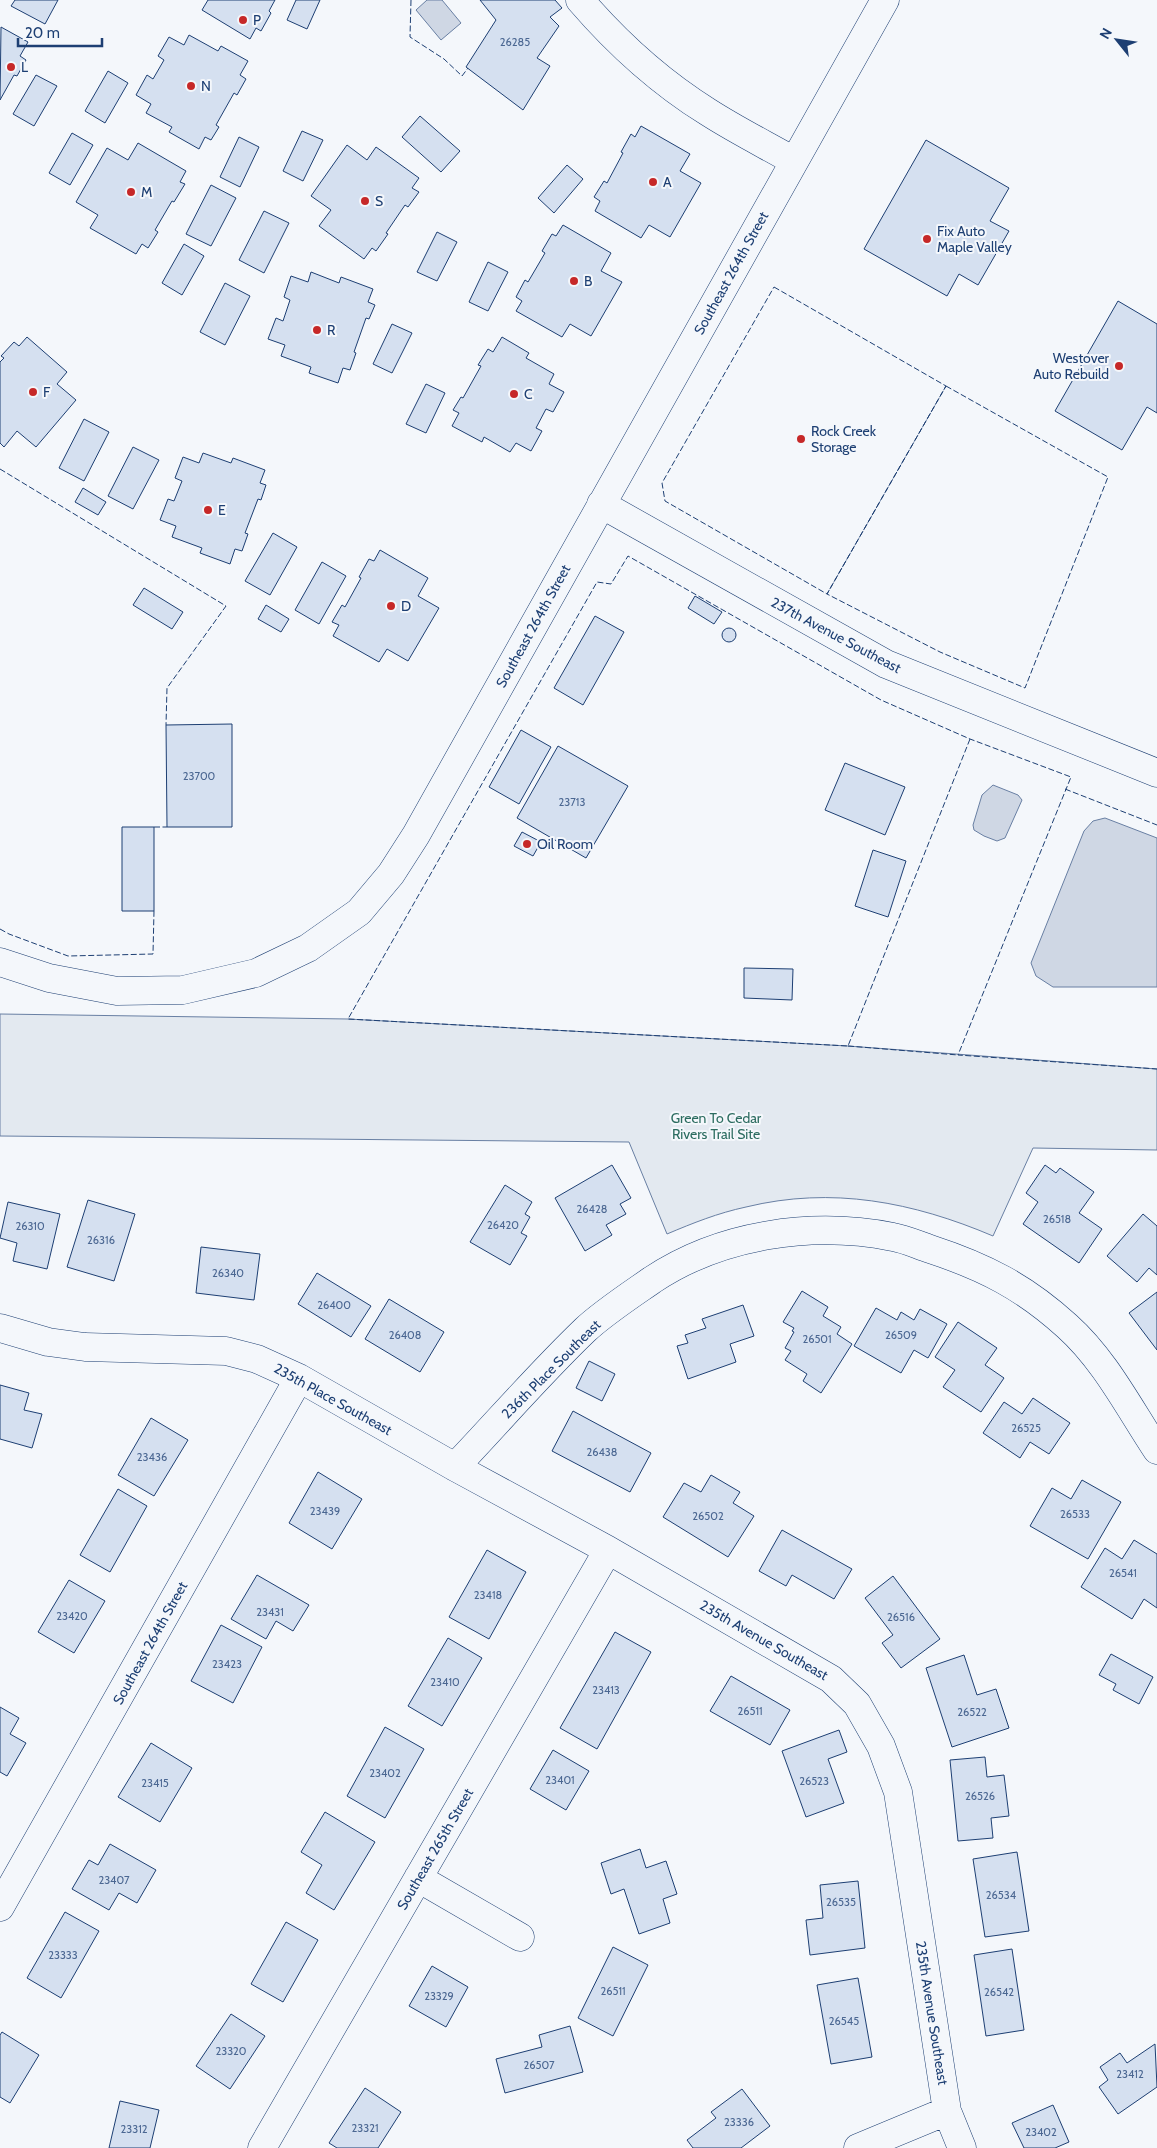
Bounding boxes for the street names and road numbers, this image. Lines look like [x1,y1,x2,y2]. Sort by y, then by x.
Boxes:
street label: Southeast 264th Street [690,208,772,338]
street label: Southeast 264th Street [492,561,574,691]
street label: 237th Avenue Southeast [768,593,904,677]
street label: 236th Place Southeast [498,1315,605,1422]
street label: 235th Place Southeast [271,1359,396,1439]
street label: Southeast 264th Street [109,1578,191,1708]
street label: 235th Avenue Southeast [697,1596,832,1684]
street label: Southeast 265th Street [393,1785,477,1913]
street label: 235th Avenue Southeast [912,1940,952,2086]

